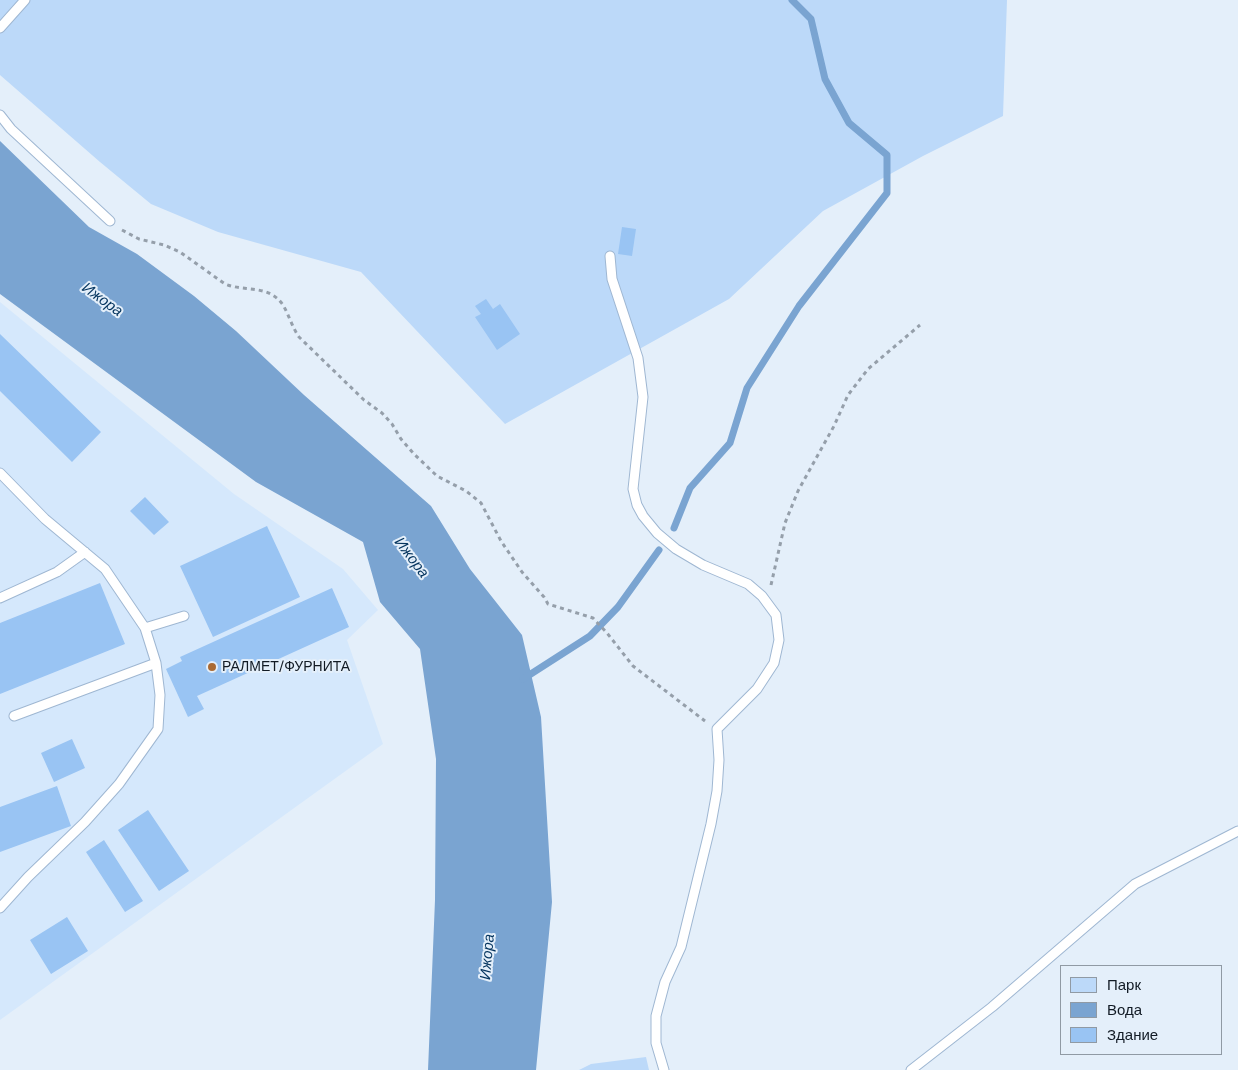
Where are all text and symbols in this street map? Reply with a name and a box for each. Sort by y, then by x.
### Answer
water label: Ижора [78,279,126,321]
water label: Ижора [390,534,432,582]
place label: РАЛМЕТ/ФУРНИТА [222,659,350,675]
marker: РАЛМЕТ/ФУРНИТА [206,661,218,673]
water label: Ижора [477,933,499,981]
legend [1060,965,1223,1055]
text: Парк [1107,975,1141,995]
text: Вода [1107,1000,1142,1020]
text: Здание [1107,1025,1158,1045]

